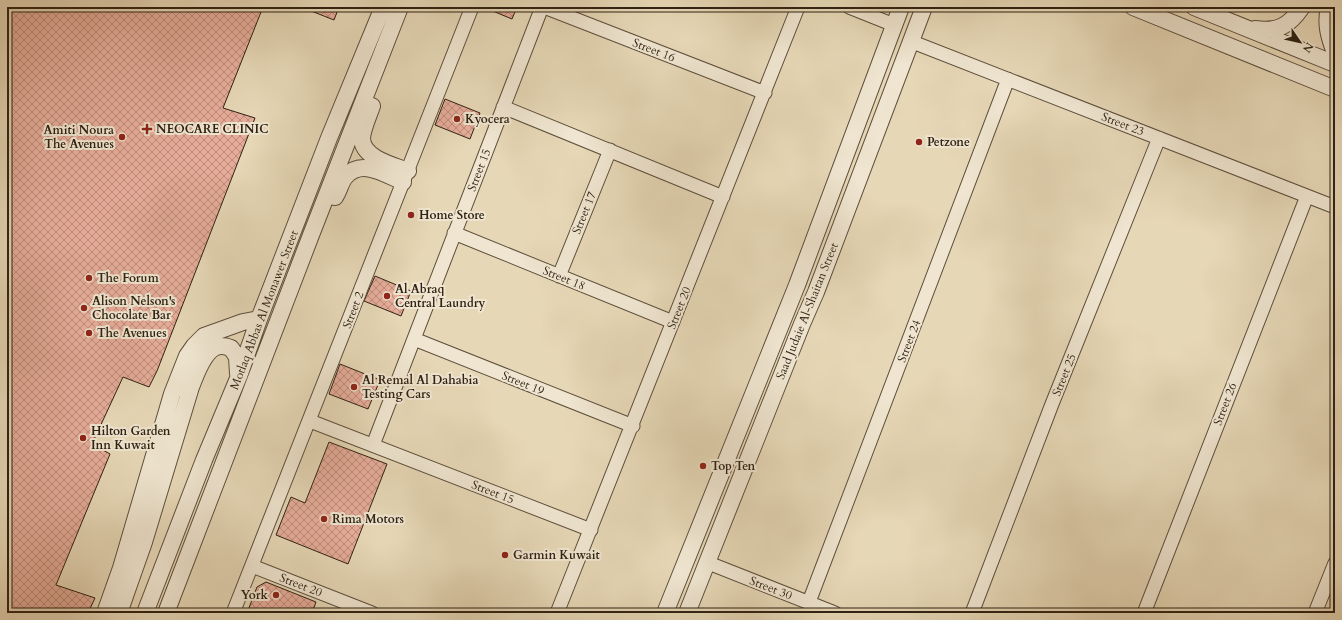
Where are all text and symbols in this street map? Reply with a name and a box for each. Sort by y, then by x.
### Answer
north arrow [1280,22,1320,62]
street label: Street 16 [630,35,678,65]
text: N [1299,39,1317,56]
street label: Street 23 [1099,109,1147,139]
place label: Kyocera [465,111,510,127]
marker: Kyocera [452,114,462,124]
place label: NEOCARE CLINIC [156,121,268,137]
place label: Amiti Noura The Avenues [44,122,114,152]
marker: NEOCARE CLINIC [141,123,153,135]
marker: Amiti Noura The Avenues [117,132,127,142]
place label: Petzone [927,134,970,150]
marker: Petzone [914,137,924,147]
street label: Street 15 [464,146,494,194]
street label: Street 17 [568,189,600,237]
place label: Home Store [419,207,485,223]
marker: Home Store [406,210,416,220]
street label: Motlaq Abbas Al Monawer Street [226,228,302,392]
street label: Saad Judaie Al-Shaitan Street [772,240,842,382]
street label: Street 18 [540,262,588,294]
place label: The Forum [97,270,160,286]
marker: The Forum [84,273,94,283]
place label: Al Abraq Central Laundry [395,281,486,311]
street label: Street 20 [663,284,695,332]
street label: Street 2 [339,289,367,331]
marker: Al Abraq Central Laundry [382,291,392,301]
place label: Alison Nelson's Chocolate Bar [92,293,175,323]
marker: Alison Nelson's Chocolate Bar [79,303,89,313]
street label: Street 24 [894,317,924,365]
place label: The Avenues [97,325,167,341]
marker: The Avenues [84,328,94,338]
street label: Street 25 [1048,351,1080,399]
street label: Street 19 [499,367,547,399]
place label: Al Remal Al Dahabia Testing Cars [362,372,478,402]
street label: Street 26 [1210,380,1240,428]
marker: Al Remal Al Dahabia Testing Cars [349,382,359,392]
place label: Hilton Garden Inn Kuwait [91,423,171,453]
marker: Hilton Garden Inn Kuwait [78,433,88,443]
place label: Top Ten [711,458,756,474]
marker: Top Ten [698,461,708,471]
street label: Street 15 [469,477,517,507]
place label: Rima Motors [332,511,404,527]
marker: Rima Motors [319,514,329,524]
place label: Garmin Kuwait [513,547,601,563]
marker: Garmin Kuwait [500,550,510,560]
street label: Street 20 [277,570,325,600]
street label: Street 30 [747,573,795,603]
place label: York [241,587,269,603]
marker: York [271,590,281,600]

